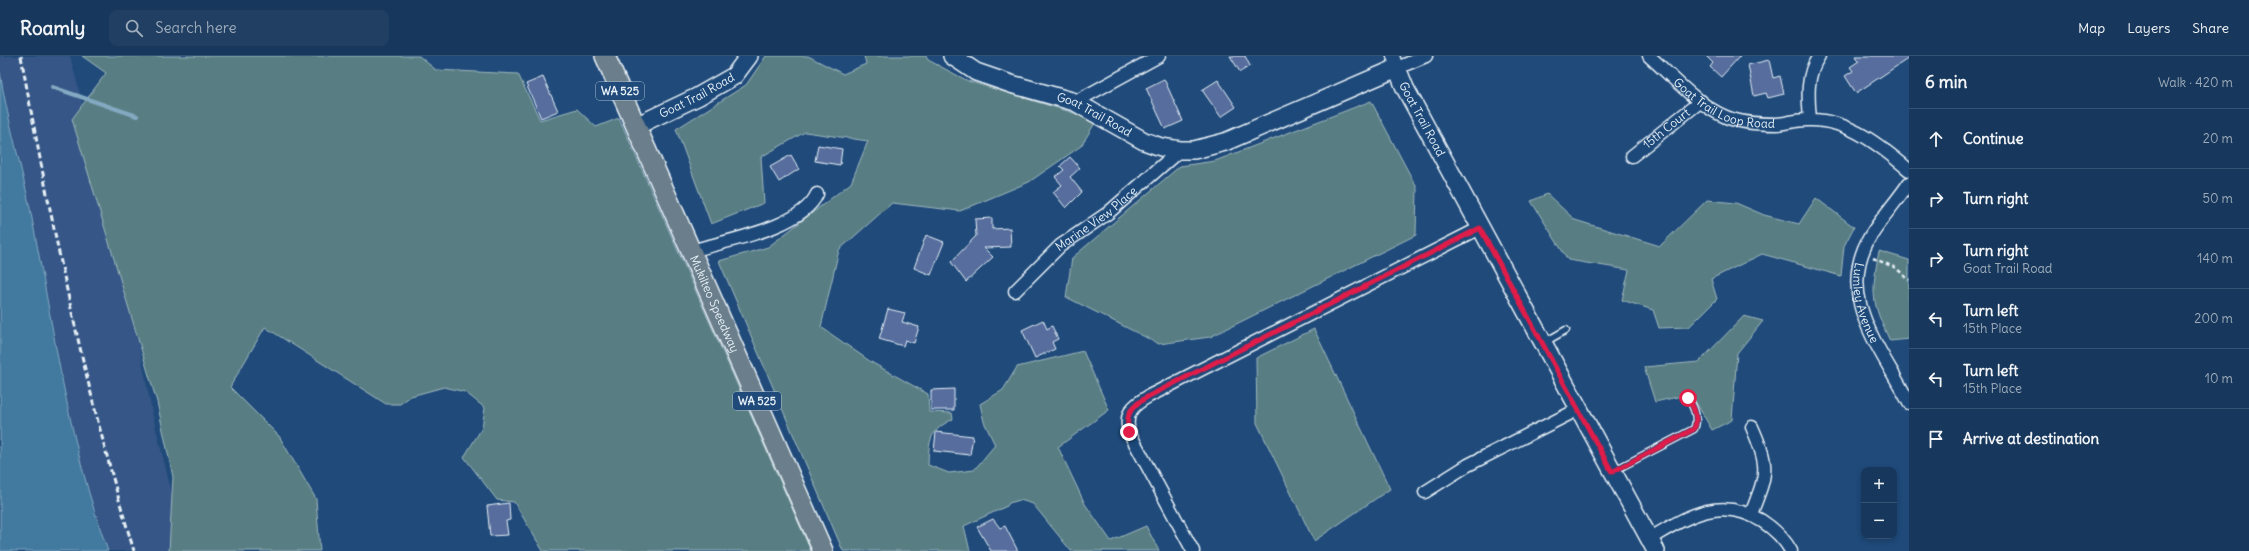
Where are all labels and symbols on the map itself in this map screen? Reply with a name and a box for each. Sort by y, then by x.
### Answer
street label: Goat Trail Road [657,69,737,121]
street label: Goat Trail Loop Road [1670,74,1775,131]
street label: Goat Trail Road [1396,79,1449,159]
road number: WA 525 [596,82,644,100]
street label: Goat Trail Road [1055,89,1135,140]
street label: 15th Court [1640,105,1693,152]
street label: Marine View Place [1052,183,1140,254]
street label: Mukilteo Speedway [687,253,743,355]
street label: Lumley Avenue [1850,261,1882,345]
route start [1679,389,1697,407]
road number: WA 525 [733,392,781,410]
route end [1120,423,1138,441]

